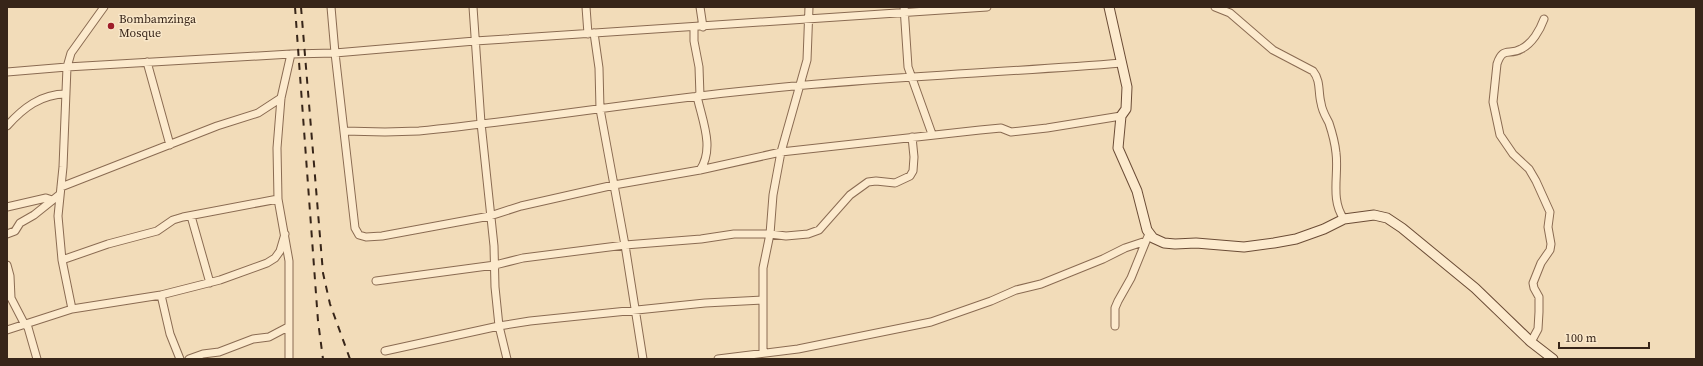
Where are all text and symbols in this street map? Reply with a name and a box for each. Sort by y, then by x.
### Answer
place label: Bombamzinga Mosque [119,11,197,41]
marker: Bombamzinga Mosque [106,21,116,31]
scale bar [1559,324,1649,350]
text: 100 m [1565,330,1597,346]

